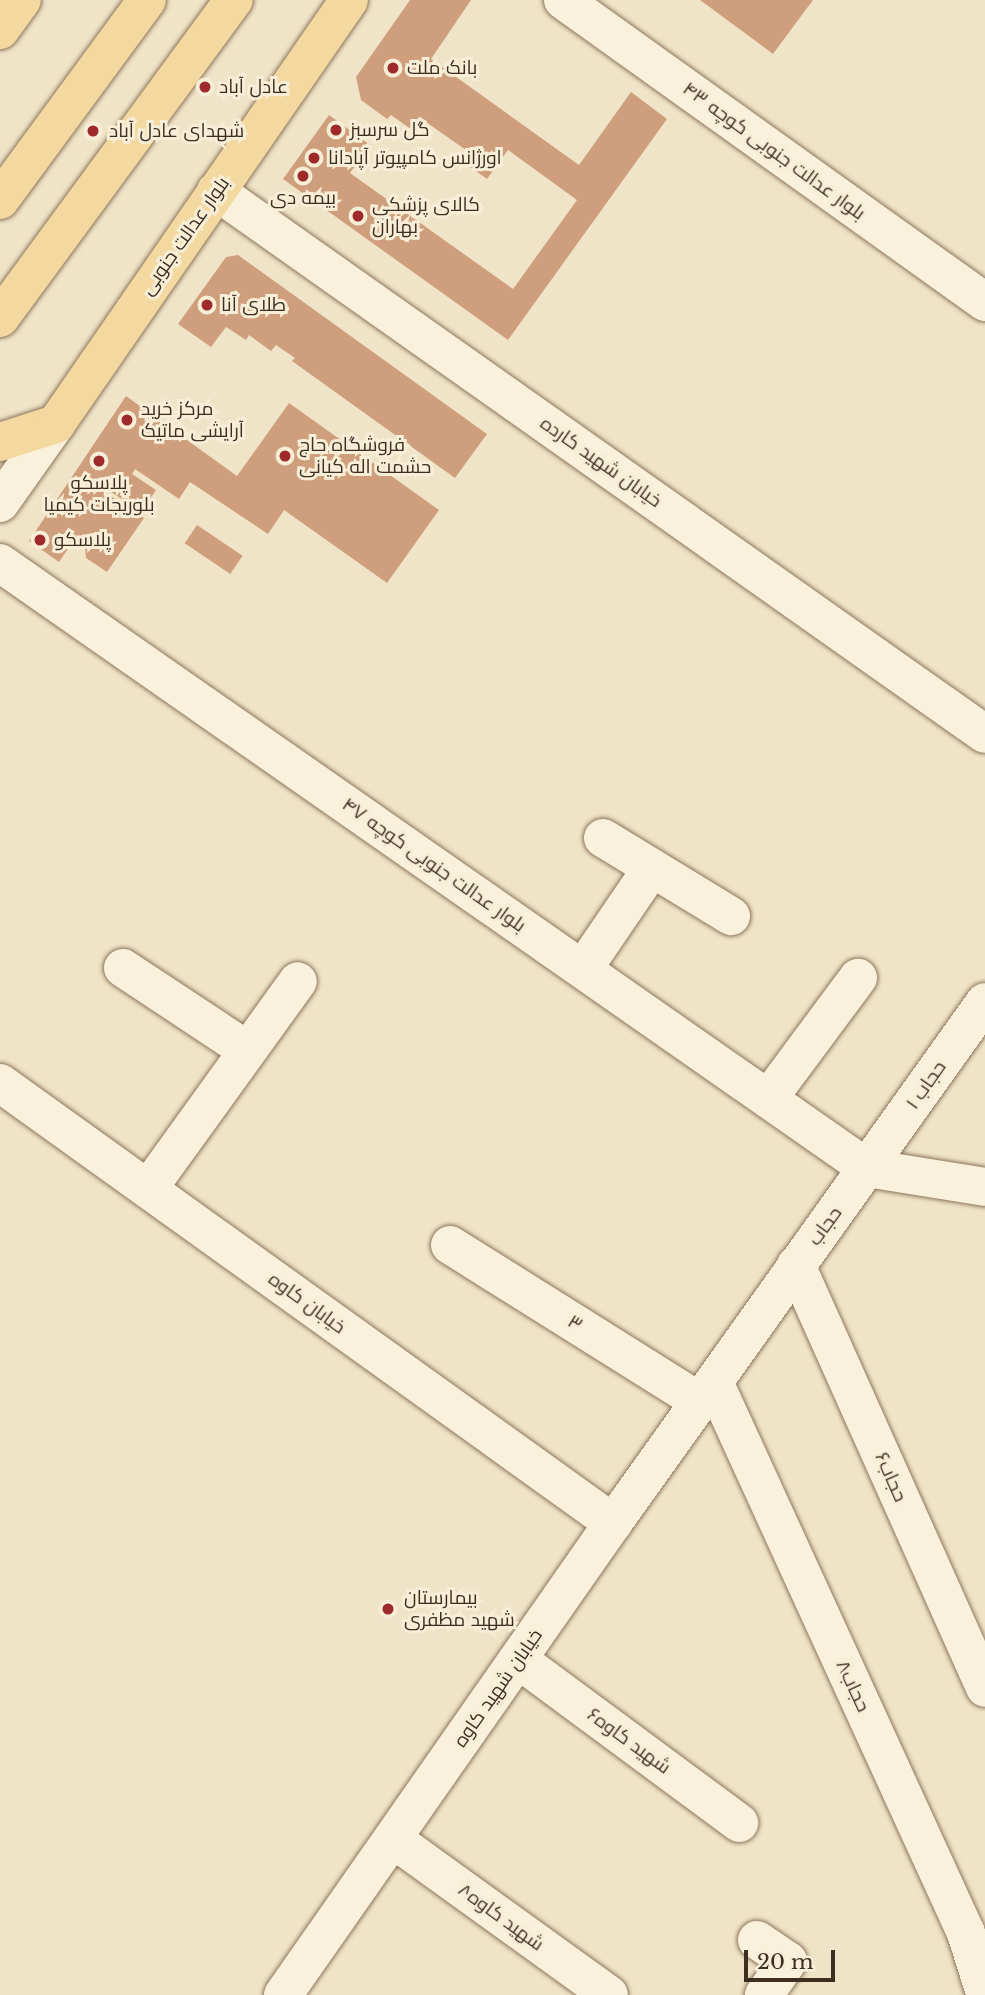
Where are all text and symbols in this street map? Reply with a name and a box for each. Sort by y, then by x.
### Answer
place label: بانک ملت [407,57,477,79]
marker: بانک ملت [385,60,401,76]
place label: عادل آباد [219,76,288,98]
street label: بلوار عدالت جنوبی کوچه ۴۳ [678,77,870,225]
marker: عادل آباد [197,79,213,95]
place label: گل سرسبز [350,119,430,141]
place label: شهدای عادل آباد [109,120,244,142]
marker: شهدای عادل آباد [83,121,103,141]
marker: گل سرسبز [328,122,344,138]
place label: اورژانس کامپیوتر آپادانا [328,147,502,169]
marker: اورژانس کامپیوتر آپادانا [306,150,322,166]
marker: بیمه دی [295,168,311,184]
street label: بلوار عدالت جنوبی [136,172,234,300]
place label: بیمه دی [270,187,336,209]
place label: کالای پزشکی بهاران [372,194,480,238]
marker: کالای پزشکی بهاران [350,208,366,224]
place label: طلای آنا [221,294,286,316]
marker: طلای آنا [199,297,215,313]
place label: مرکز خرید آرایشی ماتیک [141,398,244,442]
marker: مرکز خرید آرایشی ماتیک [119,412,135,428]
street label: خیابان شهید کارده [536,412,666,512]
place label: فروشگاه حاج حشمت اله کیانی [299,434,431,478]
marker: فروشگاه حاج حشمت اله کیانی [277,448,293,464]
marker: پلاسکو بلوریجات کیمیا [91,453,107,469]
place label: پلاسکو بلوریجات کیمیا [44,472,154,516]
place label: پلاسکو [54,529,111,551]
marker: پلاسکو [32,532,48,548]
street label: بلوار عدالت جنوبی کوچه ۴۷ [338,793,530,937]
street label: حجاب ۱ [901,1056,951,1114]
street label: حجاب [803,1202,847,1250]
street label: خیابان کاوه [264,1267,350,1339]
street label: ۳ [564,1310,586,1336]
street label: حجاب۶ [870,1449,912,1505]
place label: بیمارستان شهید مظفری [404,1587,515,1631]
marker: بیمارستان شهید مظفری [378,1599,398,1619]
street label: خیابان شهید کاوه [449,1625,547,1751]
street label: حجاب۸ [831,1656,875,1716]
street label: شهید کاوه۶ [583,1703,675,1779]
street label: شهید کاوه۸ [454,1878,548,1956]
scale bar [747,1936,838,1980]
text: 20 m [757,1949,814,1975]

